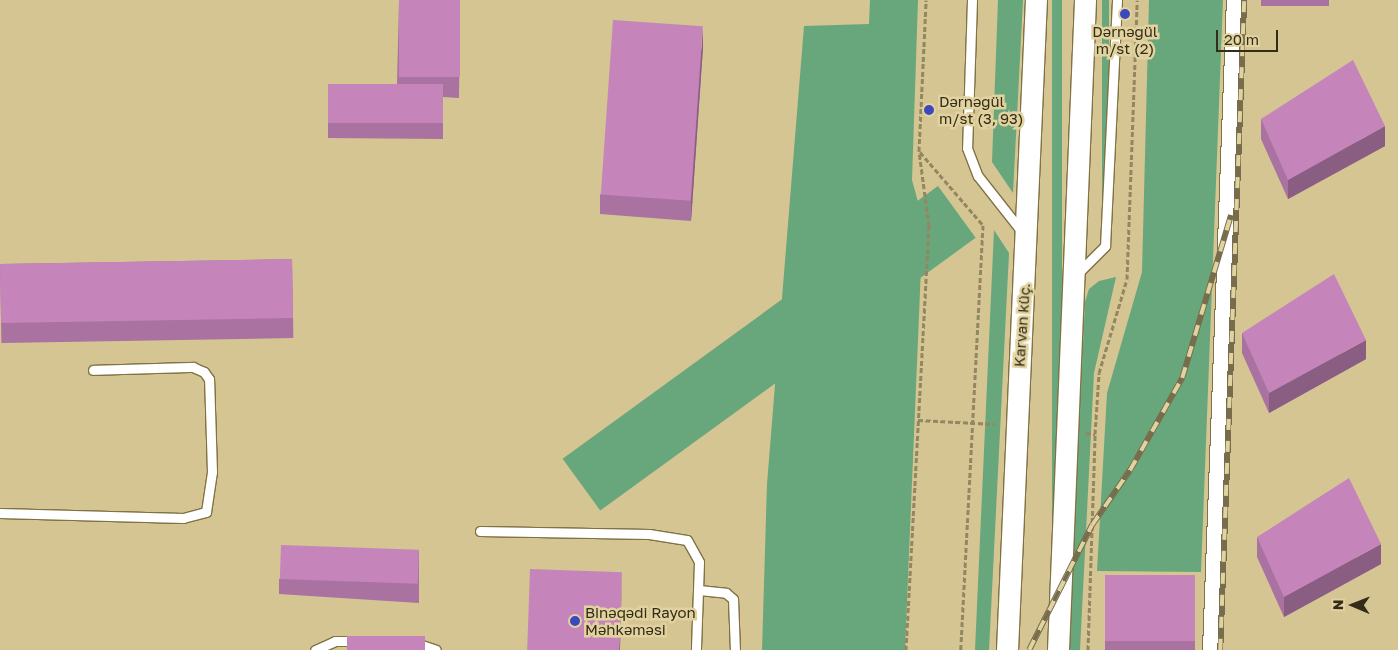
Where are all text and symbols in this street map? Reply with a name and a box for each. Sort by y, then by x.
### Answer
marker: Dərnəgül m/st (2) [1119,8,1131,20]
scale bar [1218,20,1280,52]
place label: Dərnəgül m/st (2) [1092,22,1158,57]
text: 20 m [1224,30,1259,48]
place label: Dərnəgül m/st (3, 93) [939,92,1023,127]
marker: Dərnəgül m/st (3, 93) [923,104,935,116]
street label: Karvan küç. [1010,282,1034,368]
north arrow [1328,580,1378,630]
text: N [1329,599,1346,610]
place label: Binəqədi Rayon Məhkəməsi [585,603,696,638]
marker: Binəqədi Rayon Məhkəməsi [569,615,581,627]

